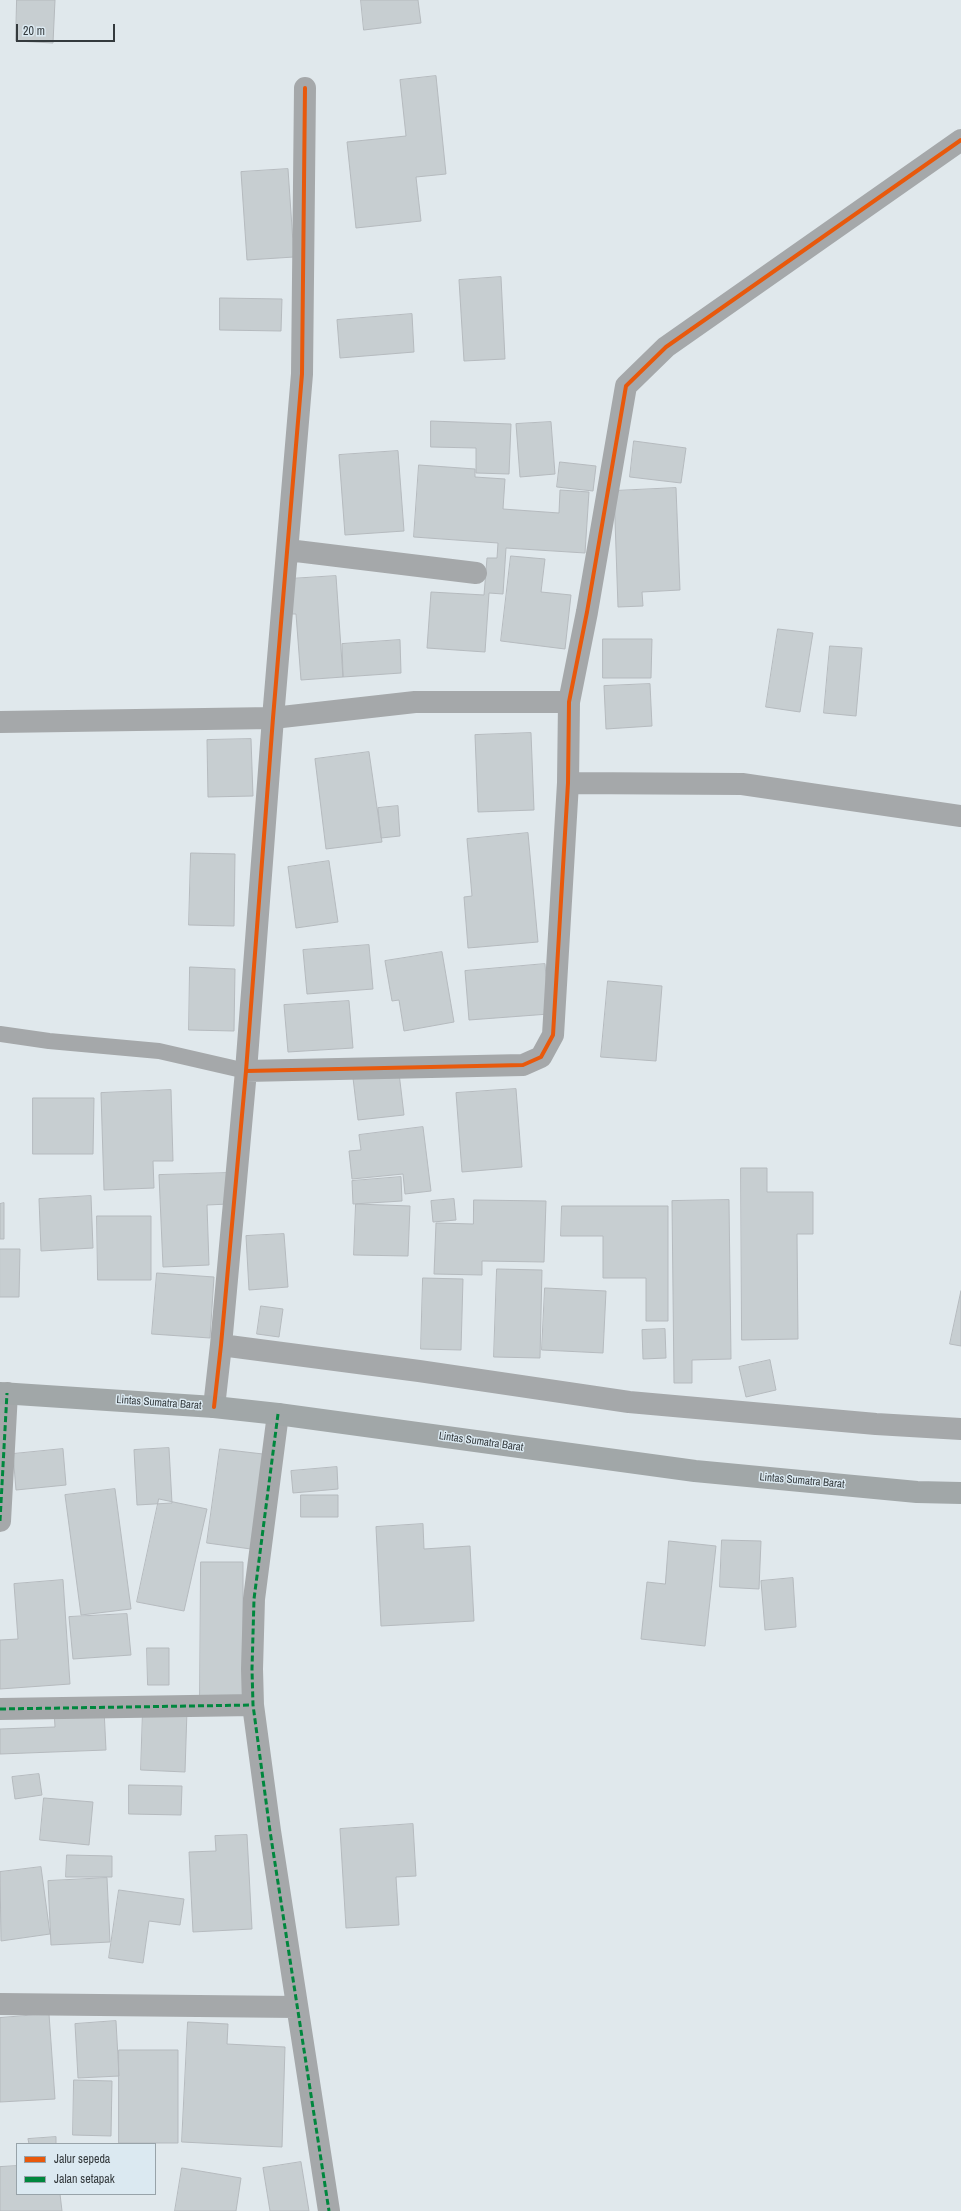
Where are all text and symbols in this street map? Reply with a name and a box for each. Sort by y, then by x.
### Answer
scale bar [18,16,117,42]
text: 20 m [23,23,45,39]
street label: Lintas Sumatra Barat [116,1393,202,1413]
street label: Lintas Sumatra Barat [438,1430,524,1454]
street label: Lintas Sumatra Barat [759,1471,845,1491]
legend [16,2143,156,2195]
text: Jalur sepeda [54,2151,110,2167]
text: Jalan setapak [54,2171,115,2187]

